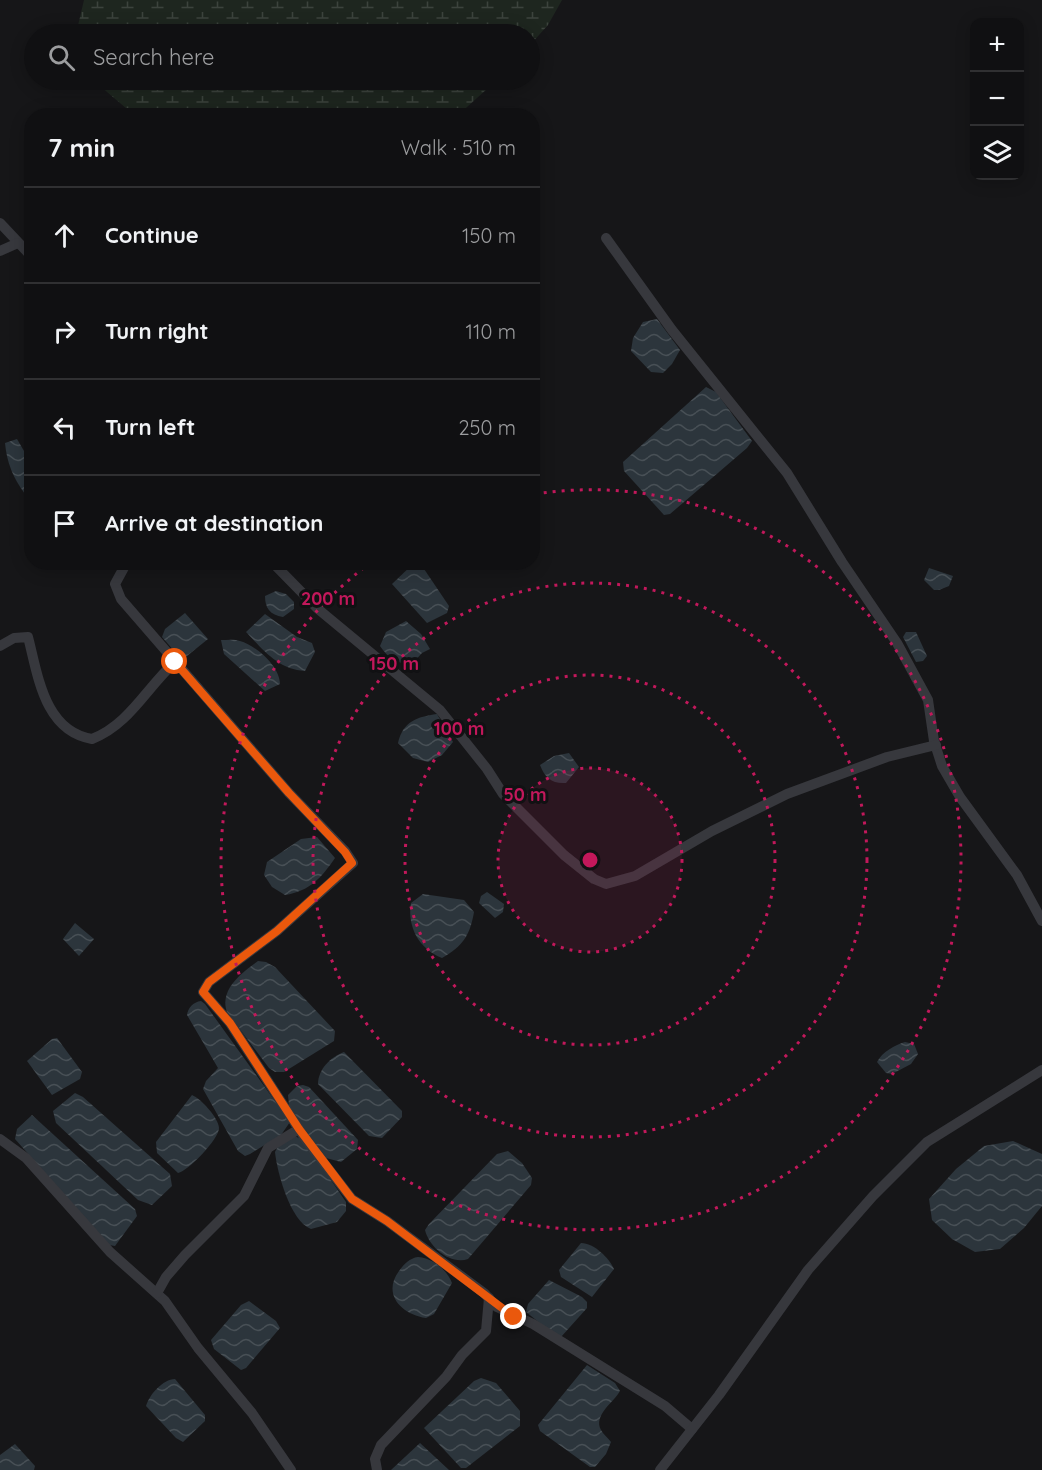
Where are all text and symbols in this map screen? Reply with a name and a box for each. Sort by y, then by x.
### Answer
map controls [970,18,1024,180]
button: + [970,18,1024,72]
search box [24,24,540,90]
icon: search [45,41,78,74]
text: Search here [93,43,214,71]
button: − [970,72,1024,126]
button: layers [970,126,1024,180]
text: 7 min [48,131,115,164]
text: Walk · 510 m [401,135,516,160]
icon: ahead [48,219,81,252]
text: Continue [105,221,199,249]
text: 150 m [462,223,516,248]
icon: right [48,315,81,348]
text: Turn right [105,317,209,345]
text: 110 m [466,319,516,344]
icon: left [48,411,81,444]
text: Turn left [105,413,195,441]
text: 250 m [458,415,516,440]
icon: arrive [48,507,81,540]
text: Arrive at destination [105,509,323,537]
text: 200 m [301,587,355,610]
route start [161,648,187,674]
text: 150 m [369,652,419,675]
text: 100 m [434,717,484,740]
text: 50 m [503,783,547,806]
centre of rings [580,850,600,870]
route end [500,1303,526,1329]

